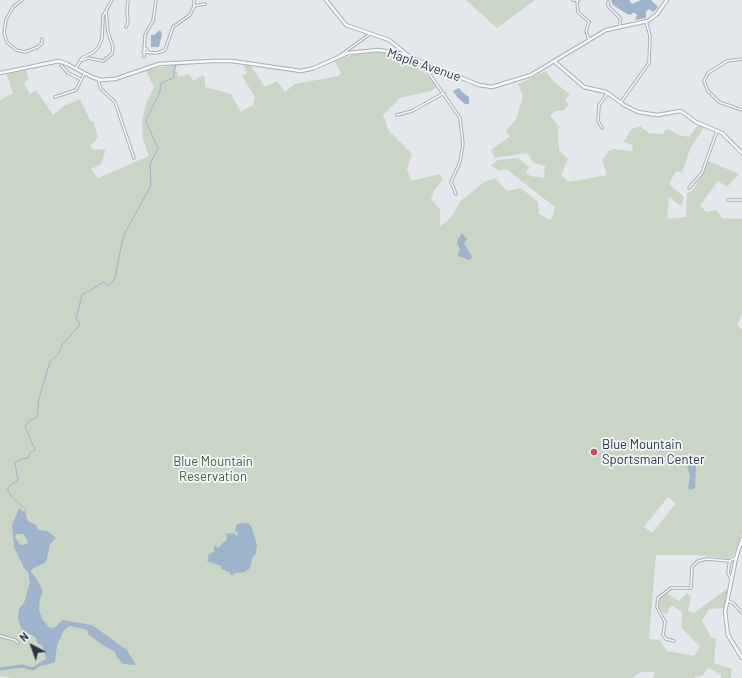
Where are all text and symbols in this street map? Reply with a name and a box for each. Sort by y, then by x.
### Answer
street label: Maple Avenue [385,45,463,85]
place label: Blue Mountain Sportsman Center [602,437,705,468]
marker: Blue Mountain Sportsman Center [589,447,599,457]
park label: Blue Mountain Reservation [173,454,253,485]
north arrow [12,626,52,666]
text: N [17,629,31,644]

